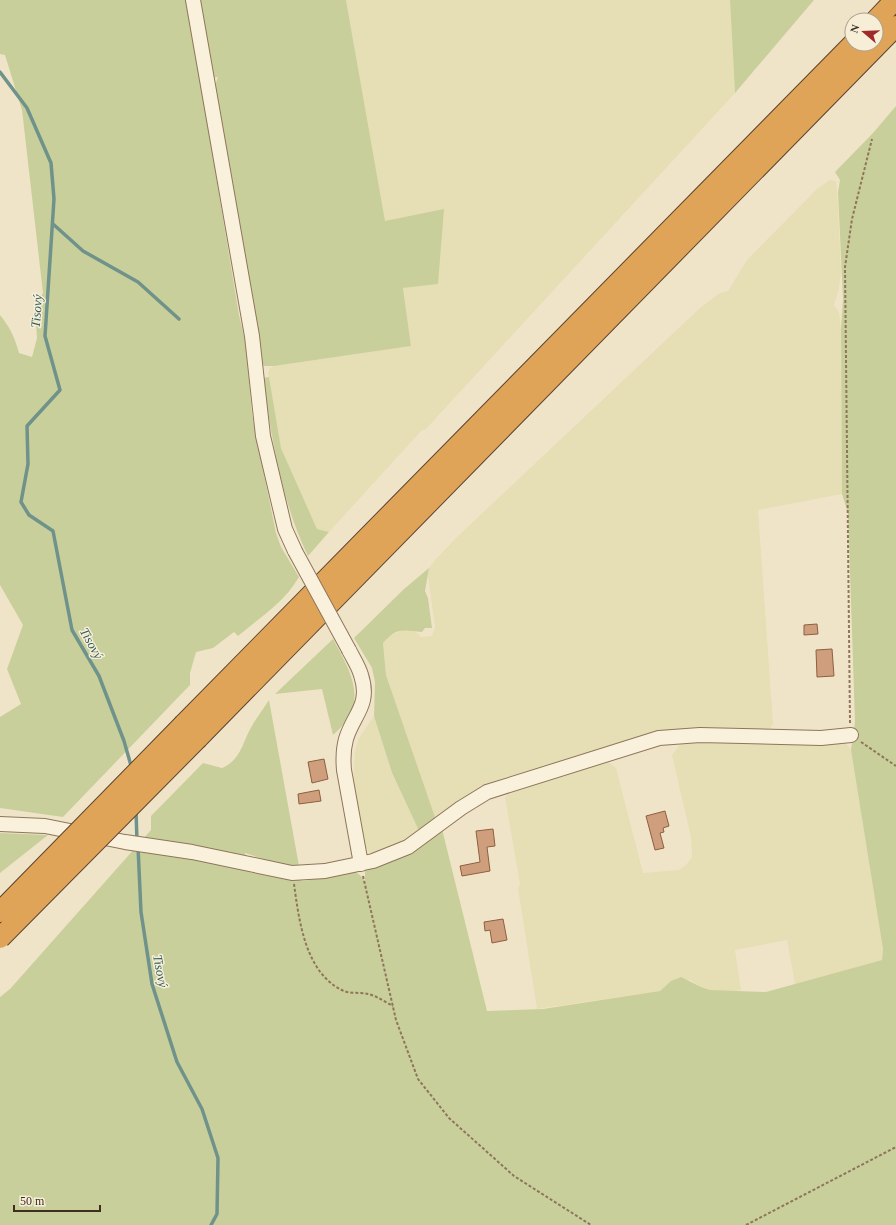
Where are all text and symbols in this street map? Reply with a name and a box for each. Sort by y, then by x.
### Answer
north arrow [844,12,884,52]
text: N [848,23,862,34]
water label: Tisový [28,294,45,328]
water label: Tisový [77,625,106,662]
water label: Tisový [150,953,171,989]
scale bar [14,1187,100,1213]
text: 50 m [20,1194,45,1208]

